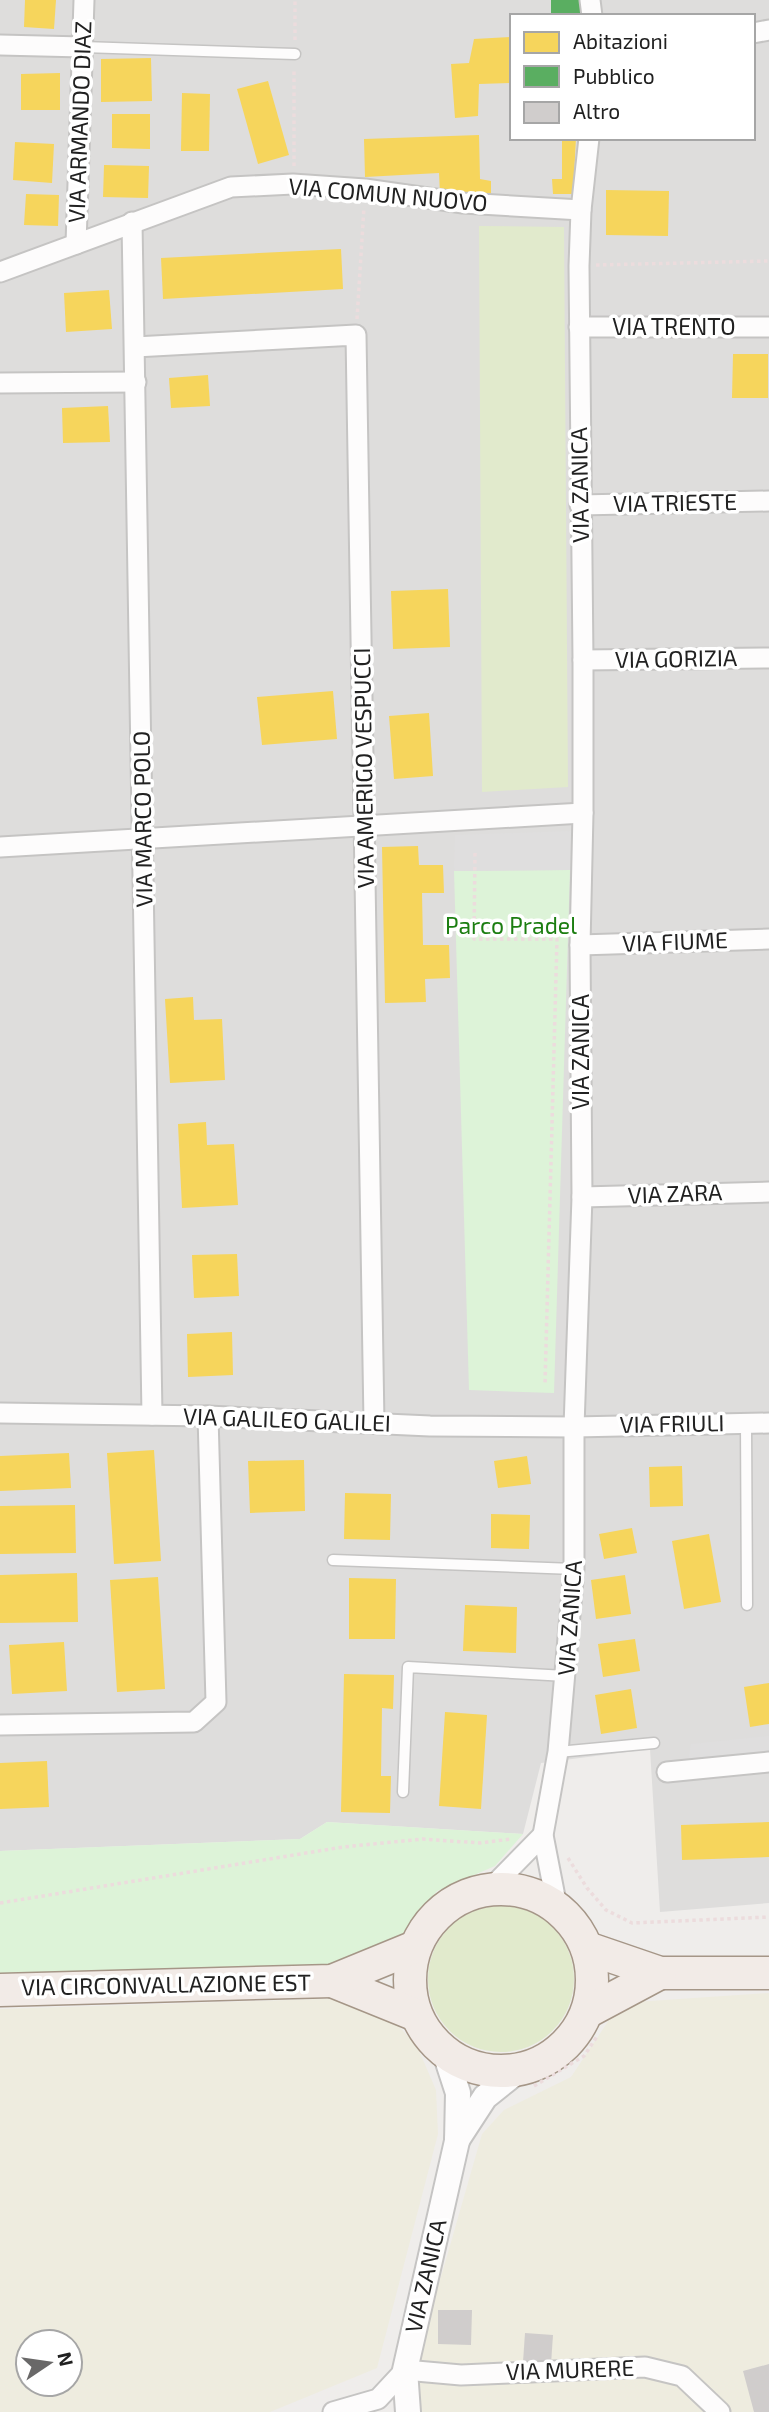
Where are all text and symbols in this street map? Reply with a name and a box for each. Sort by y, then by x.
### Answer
legend [510,14,755,140]
street label: VIA ARMANDO DIAZ [61,21,97,223]
text: Abitazioni [573,28,668,53]
text: Pubblico [573,63,655,88]
text: Altro [573,98,620,123]
street label: VIA COMUN NUOVO [287,171,489,217]
street label: VIA TRENTO [612,312,736,340]
street label: VIA ZANICA [564,426,594,543]
street label: VIA TRIESTE [613,487,737,517]
street label: VIA GORIZIA [615,643,738,673]
street label: VIA AMERIGO VESPUCCI [347,647,379,889]
street label: VIA MARCO POLO [126,730,158,908]
park label: Parco Pradel [445,911,577,939]
street label: VIA FIUME [622,925,728,957]
street label: VIA ZANICA [566,993,594,1110]
street label: VIA ZARA [627,1177,723,1209]
street label: VIA GALILEO GALILEI [183,1401,391,1437]
street label: VIA FRIULI [619,1408,725,1438]
street label: VIA ZANICA [551,1558,587,1677]
street label: VIA CIRCONVALLAZIONE EST [21,1967,311,2001]
street label: VIA ZANICA [398,2215,452,2335]
north arrow [14,2328,84,2398]
text: N [53,2350,79,2368]
street label: VIA MURERE [505,2353,635,2385]

